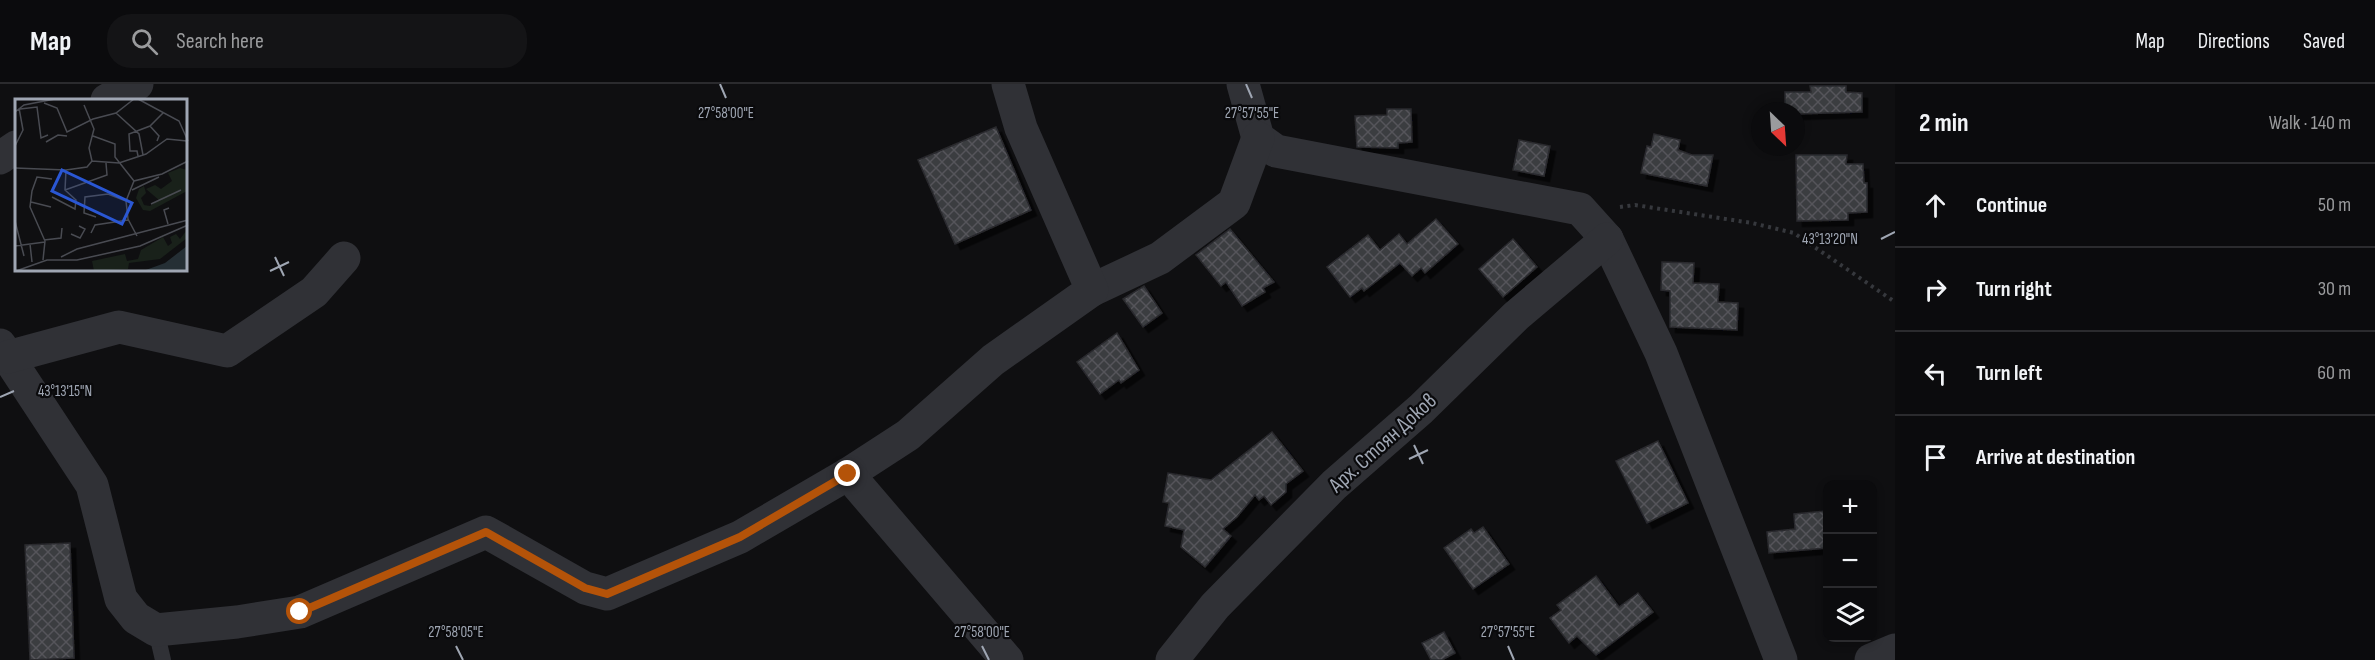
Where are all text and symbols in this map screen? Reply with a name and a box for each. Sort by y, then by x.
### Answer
search box [107,14,527,68]
text: Map [30,25,71,58]
icon: search [128,25,161,58]
text: Search here [176,28,264,55]
text: Map [2135,29,2165,54]
text: Directions [2198,29,2270,54]
text: Saved [2303,29,2345,54]
inset map [15,99,188,272]
north arrow [1751,102,1805,156]
text: 27°58'00"E [698,104,754,123]
text: 27°57'55"E [1225,104,1279,123]
text: 2 min [1919,108,1969,139]
text: Walk · 140 m [2269,111,2351,135]
icon: ahead [1919,189,1952,222]
text: Continue [1976,192,2047,219]
text: 50 m [2318,193,2351,217]
text: 43°13'20"N [1802,230,1858,249]
icon: right [1919,273,1952,306]
text: Turn right [1976,276,2052,303]
text: 30 m [2318,277,2351,301]
icon: left [1919,357,1952,390]
text: Turn left [1976,360,2042,387]
text: 60 m [2317,361,2351,385]
text: 43°13'15"N [38,382,92,401]
street label: Арх. Стоян Доков [1323,388,1443,499]
icon: arrive [1919,441,1952,474]
text: Arrive at destination [1976,444,2135,471]
route end [834,460,860,486]
map controls [1823,480,1877,642]
button: + [1823,480,1877,534]
button: − [1823,534,1877,588]
button: layers [1823,588,1877,642]
route start [286,598,312,624]
text: 27°58'05"E [428,623,484,642]
text: 27°58'00"E [954,623,1010,642]
text: 27°57'55"E [1481,623,1535,642]

